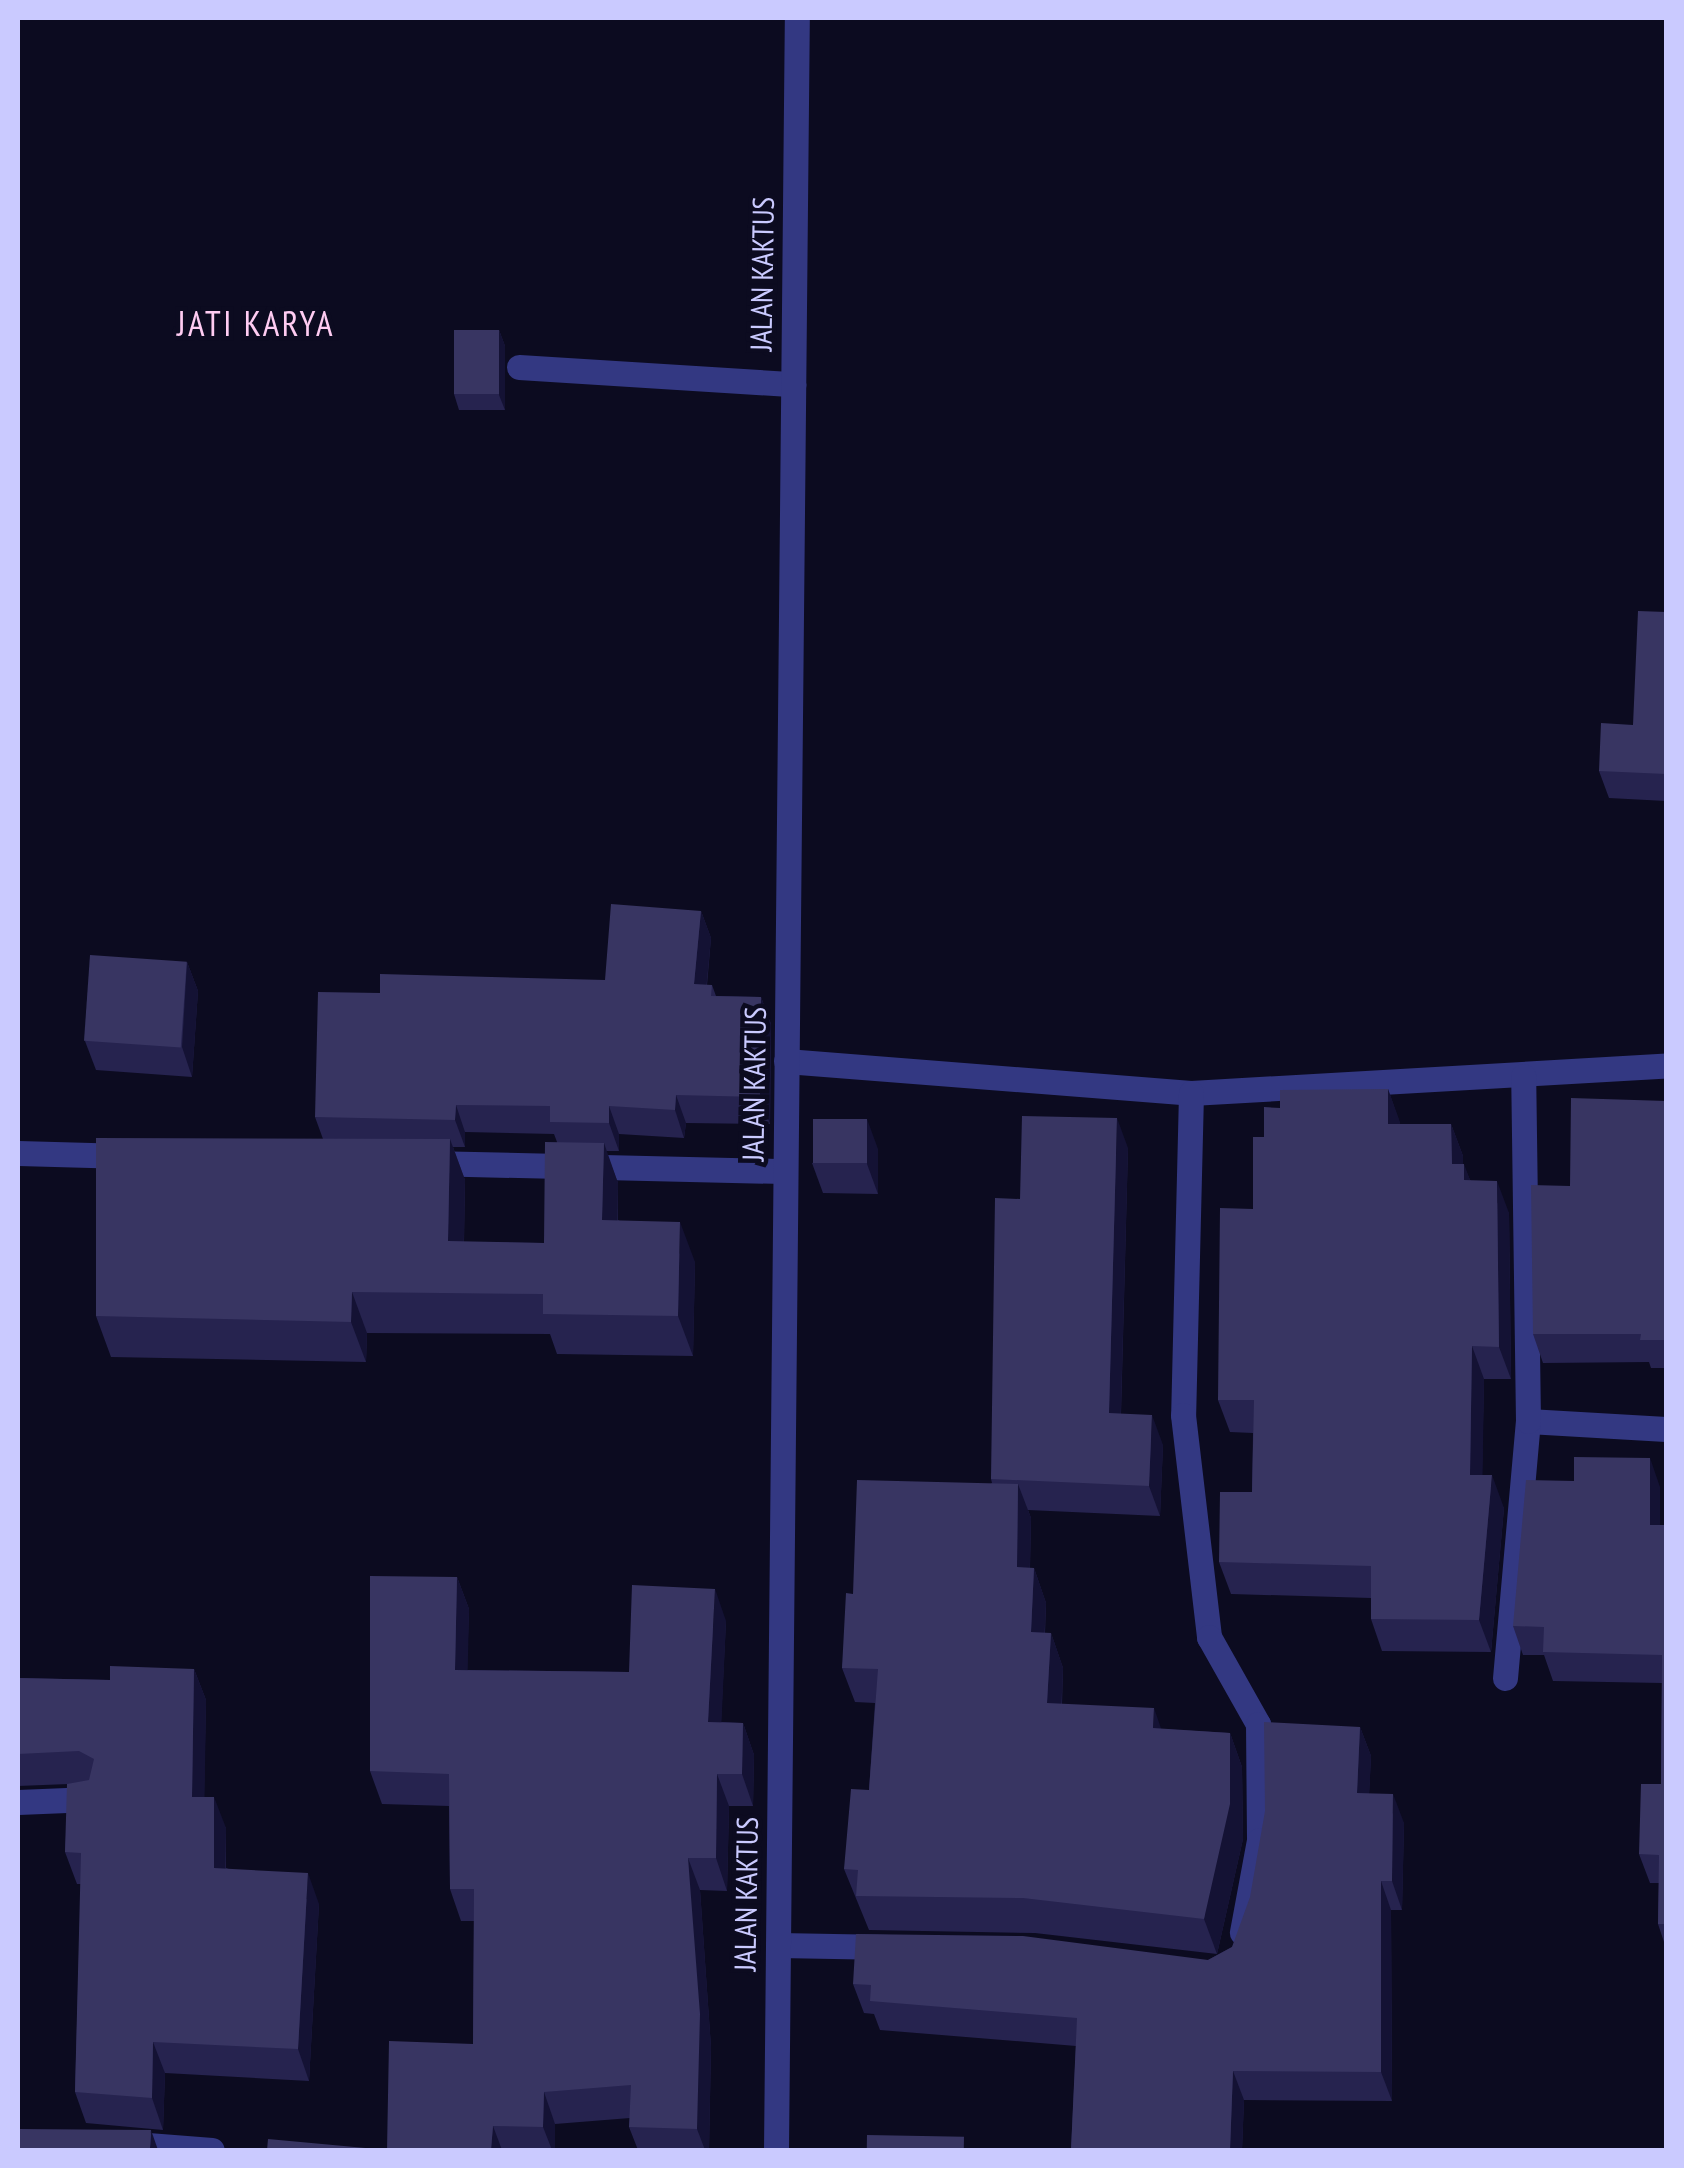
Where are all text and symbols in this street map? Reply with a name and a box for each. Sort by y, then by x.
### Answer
street label: JALAN KAKTUS [743,196,781,352]
district label: JATI KARYA [177,302,335,344]
street label: JALAN KAKTUS [735,1006,773,1162]
street label: JALAN KAKTUS [727,1816,765,1972]

